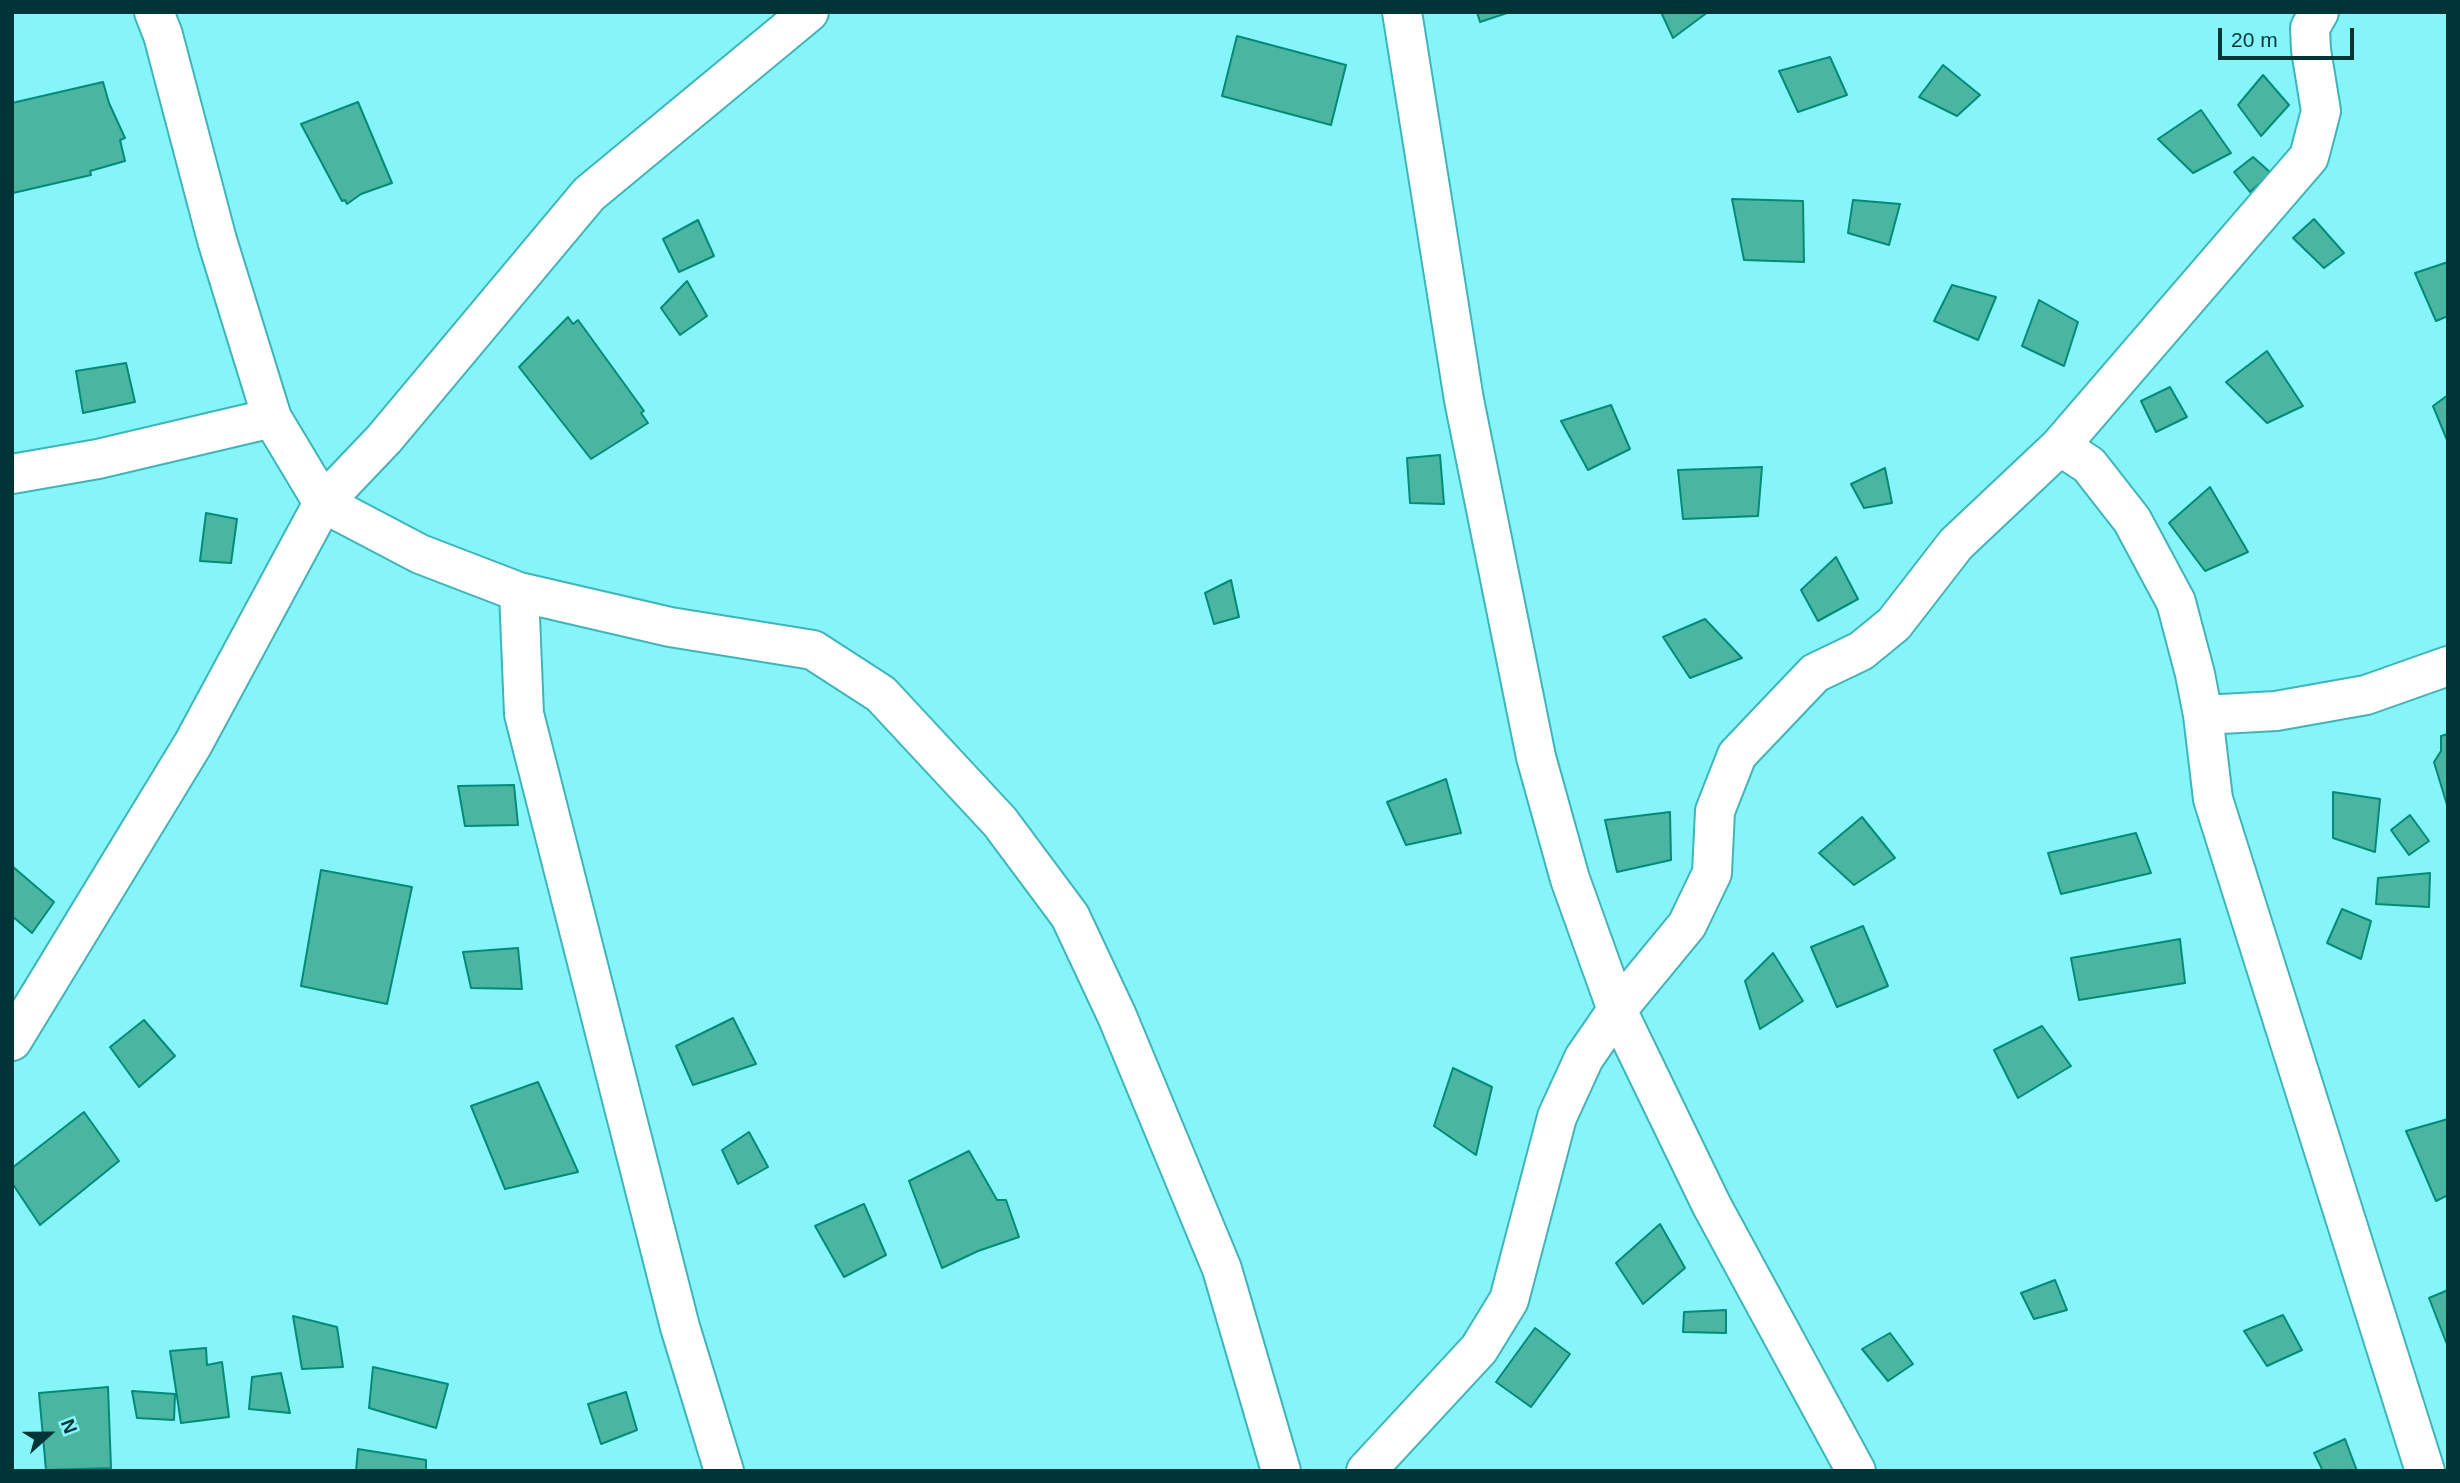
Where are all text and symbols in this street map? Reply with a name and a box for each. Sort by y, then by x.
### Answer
scale bar [2222,14,2358,58]
text: 20 m [2231,28,2278,51]
north arrow [14,1399,84,1469]
text: N [57,1416,81,1436]

